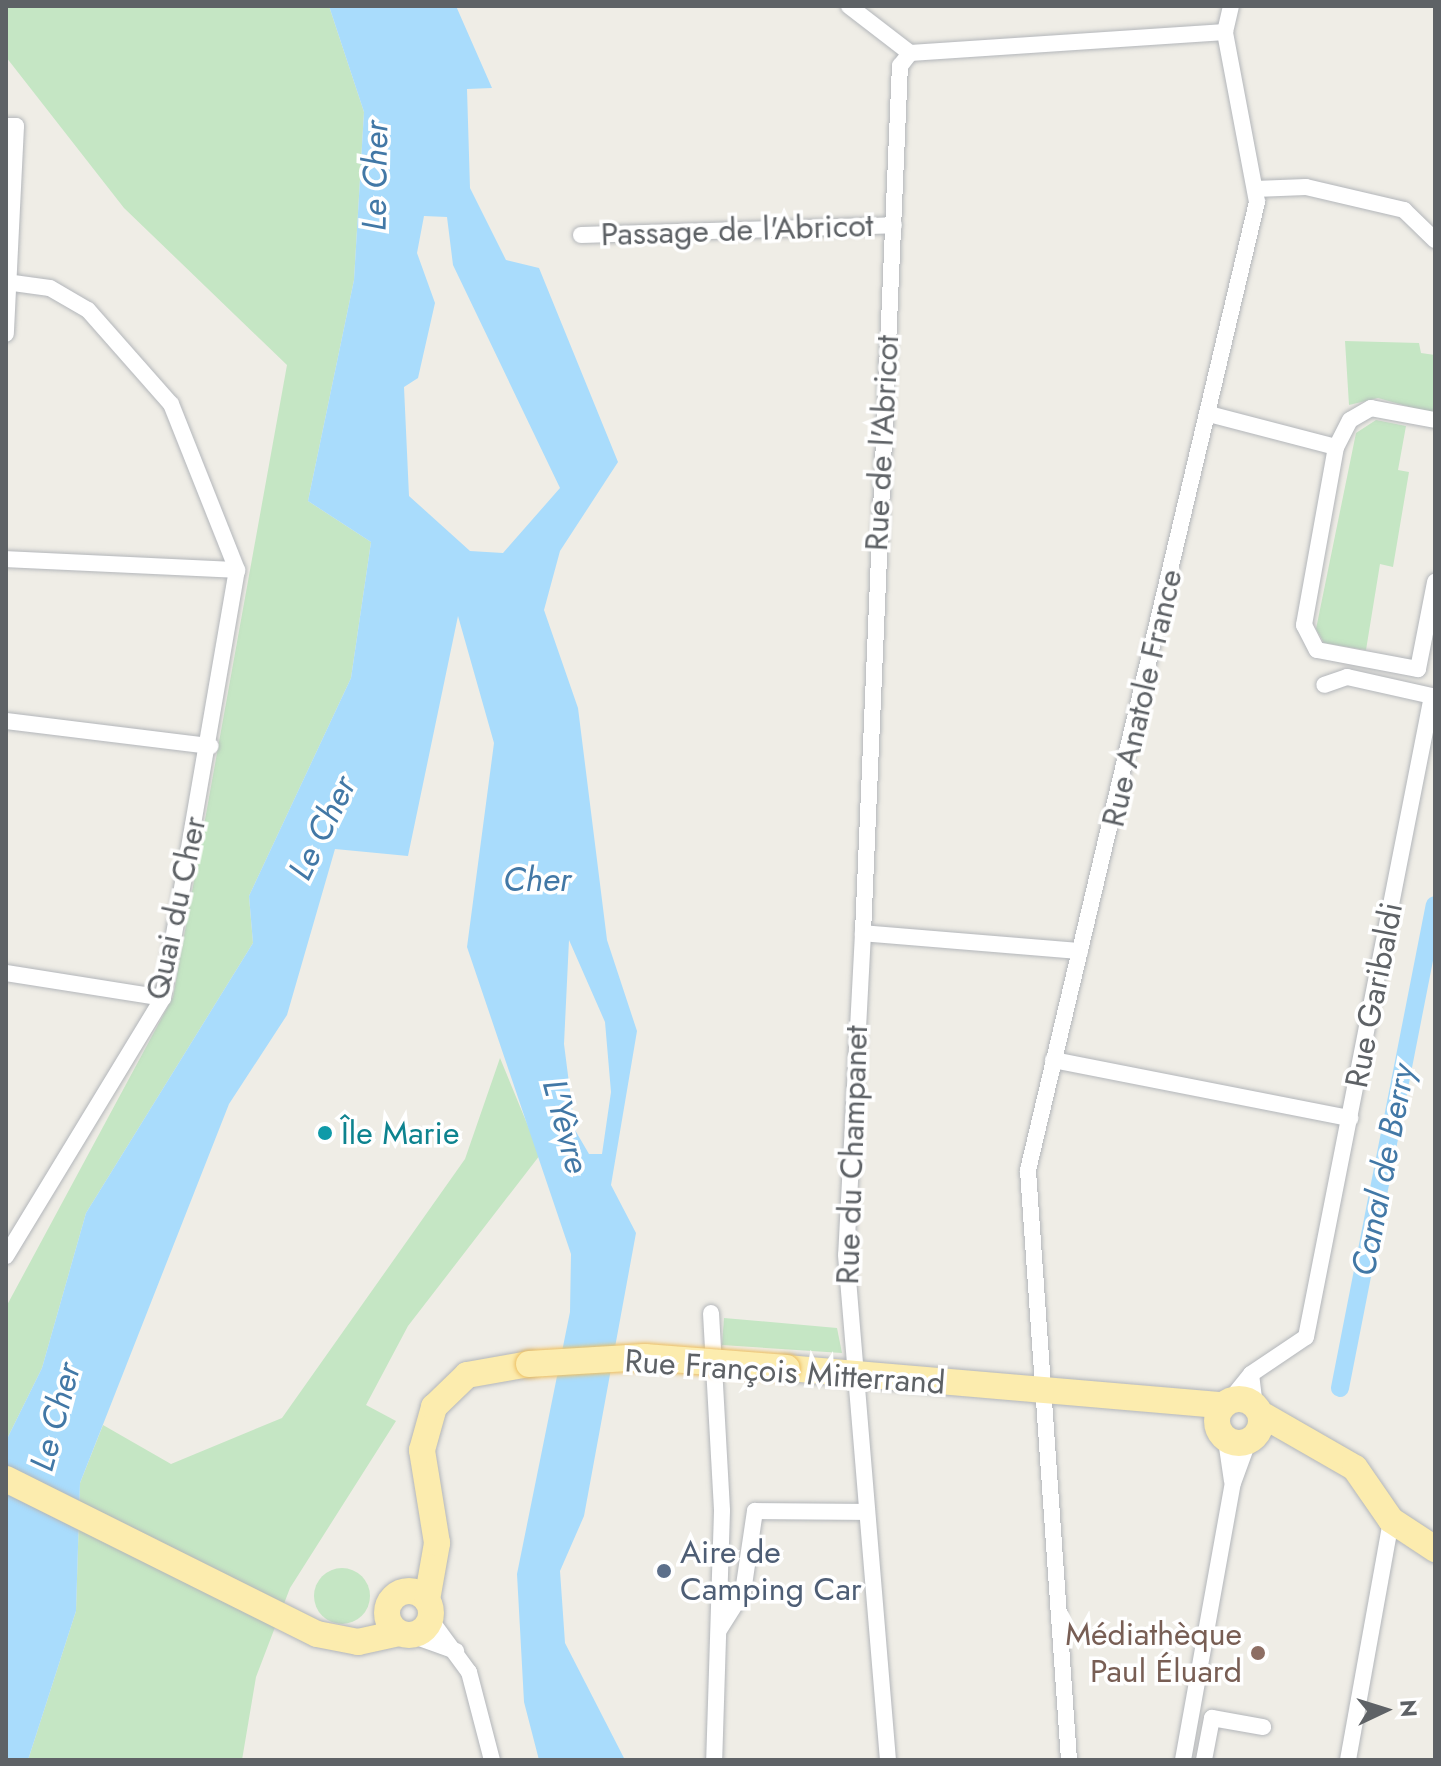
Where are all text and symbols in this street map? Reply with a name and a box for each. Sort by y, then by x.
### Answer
water label: Le Cher [354,120,396,232]
street label: Passage de l'Abricot [600,206,874,254]
street label: Rue de l'Abricot [857,334,907,552]
street label: Rue Anatole France [1094,566,1190,830]
water label: Le Cher [279,769,365,887]
street label: Quai du Cher [138,813,214,1003]
water label: Cher [503,860,571,900]
street label: Rue Garibaldi [1337,899,1411,1091]
street label: Rue du Champanet [828,1025,876,1285]
water label: Canal de Berry [1342,1061,1424,1279]
water label: L'Yèvre [534,1075,598,1177]
place label: Île Marie [341,1114,459,1152]
marker: Île Marie [316,1124,334,1142]
street label: Rue François Mitterrand [623,1342,947,1402]
water label: Le Cher [21,1358,89,1476]
place label: Aire de Camping Car [680,1534,862,1609]
marker: Aire de Camping Car [655,1562,673,1580]
place label: Médiathèque Paul Éluard [1065,1616,1242,1691]
marker: Médiathèque Paul Éluard [1249,1644,1267,1662]
north arrow [1345,1670,1425,1750]
text: N [1392,1698,1426,1718]

